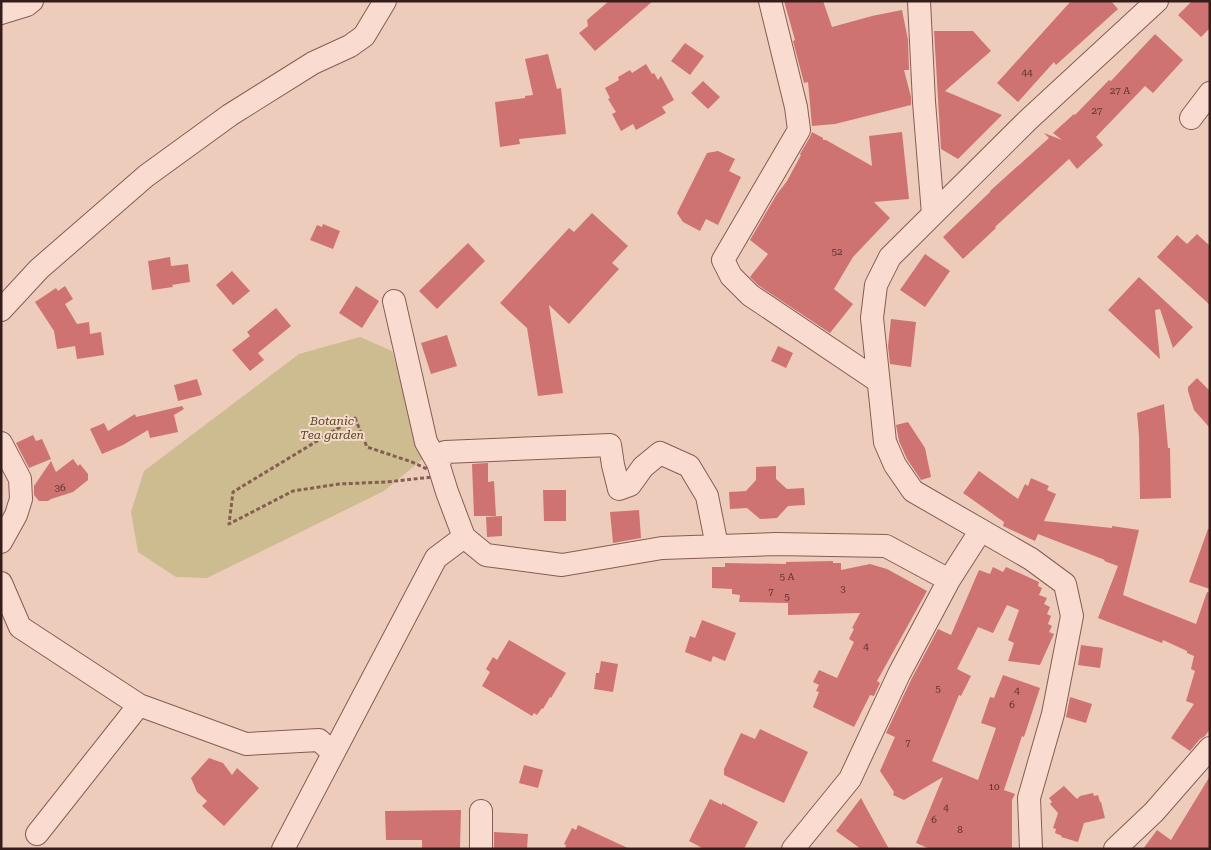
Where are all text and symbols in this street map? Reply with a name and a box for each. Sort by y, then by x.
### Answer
house number: 44 [1021,67,1033,78]
house number: 27 A [1110,85,1130,96]
house number: 27 [1091,105,1103,116]
house number: 52 [831,246,843,257]
park label: Botanic Tea garden [300,414,364,442]
house number: 36 [54,482,66,493]
house number: 5 A [779,571,795,582]
house number: 3 [840,583,846,594]
house number: 7 [768,586,774,597]
house number: 5 [784,591,790,602]
house number: 4 [863,641,869,652]
house number: 5 [935,683,941,694]
house number: 4 [1014,685,1020,696]
house number: 6 [1009,699,1015,710]
house number: 7 [905,737,911,748]
house number: 10 [988,781,1000,792]
house number: 4 [943,802,949,813]
house number: 6 [931,814,937,825]
house number: 8 [957,824,963,835]

